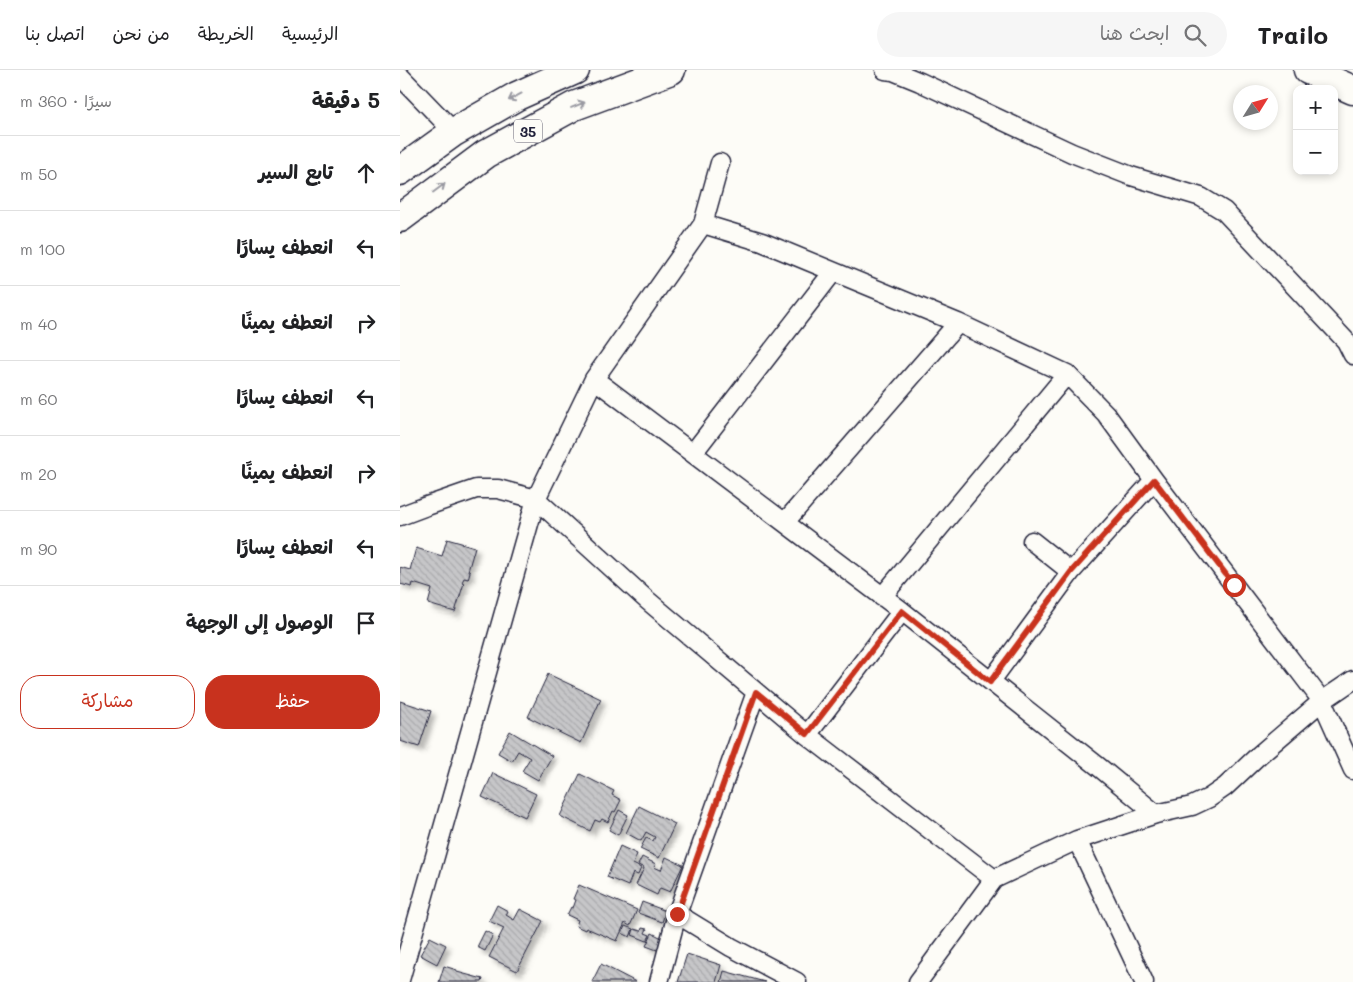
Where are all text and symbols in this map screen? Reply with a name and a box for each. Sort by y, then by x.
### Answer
search box [877,12,1227,57]
text: Trailo [1257,19,1328,50]
text: ابحث هنا [1100,20,1169,45]
text: اتصل بنا [25,21,85,45]
text: من نحن [113,21,170,45]
text: الخريطة [198,21,254,45]
text: الرئيسية [282,21,338,45]
icon: search [1181,21,1209,49]
north arrow [1233,85,1278,130]
map controls [1293,85,1338,175]
button: + [1293,85,1338,130]
text: 5 دقيقة [312,86,380,113]
text: سيرًا · 360 m [20,90,112,111]
one-way arrow [508,93,523,103]
one-way arrow [570,100,585,109]
road number: 35 [514,119,542,142]
button: − [1293,130,1338,175]
text: تابع السير [258,159,333,184]
icon: ahead [352,159,380,187]
text: 50 m [20,163,57,184]
one-way arrow [432,183,445,194]
text: انعطف يسارًا [236,234,333,259]
icon: left [352,234,380,262]
text: 100 m [20,238,65,259]
text: انعطف يمينًا [241,309,333,334]
icon: right [352,309,380,337]
text: 40 m [20,313,57,334]
text: انعطف يسارًا [236,384,333,409]
icon: left [352,384,380,412]
text: 60 m [20,388,57,409]
text: انعطف يمينًا [241,459,333,484]
icon: right [352,459,380,487]
text: 20 m [20,463,57,484]
text: انعطف يسارًا [236,534,333,559]
icon: left [352,534,380,562]
text: 90 m [20,538,57,559]
route start [1223,574,1246,597]
text: الوصول إلى الوجهة [186,609,333,634]
icon: arrive [352,609,380,637]
button: مشاركة [20,675,195,729]
button: حفظ [205,675,380,729]
route end [666,903,689,926]

